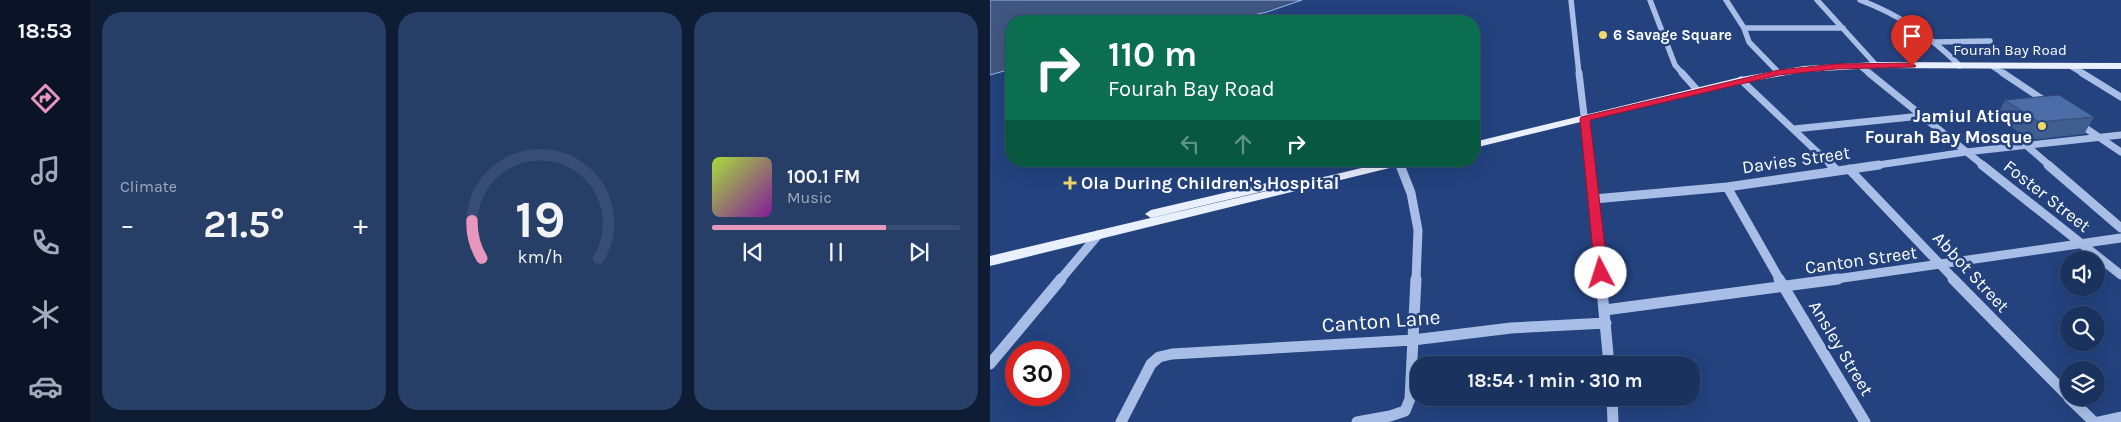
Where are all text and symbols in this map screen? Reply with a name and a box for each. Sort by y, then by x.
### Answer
pin [1891,15,1933,66]
text: 18:53 [18,18,72,44]
icon: arrive [1898,22,1926,50]
place label: 6 Savage Square [1613,26,1732,44]
marker: 6 Savage Square [1597,29,1609,41]
text: 110 m [1108,34,1197,75]
icon: right [1025,35,1090,100]
street label: Fourah Bay Road [1953,41,2067,59]
text: Fourah Bay Road [1108,76,1275,102]
icon: directions [28,81,63,116]
place label: Jamiul Atique Fourah Bay Mosque [1865,105,2032,148]
marker: Jamiul Atique Fourah Bay Mosque [2036,120,2048,132]
icon: left [1176,130,1204,158]
icon: ahead [1229,130,1257,158]
icon: right [1282,130,1310,158]
street label: Davies Street [1741,142,1852,178]
icon: music [28,153,63,188]
street label: Foster Street [1999,155,2095,237]
text: 100.1 FM [787,166,860,188]
place label: Ola During Children's Hospital [1081,172,1339,194]
marker: Ola During Children's Hospital [1063,176,1077,190]
text: Climate [120,177,177,196]
text: Music [787,188,832,207]
text: 19 [515,189,565,250]
text: 21.5° [203,202,285,247]
text: − [120,208,135,241]
text: + [353,208,368,241]
icon: phone [28,225,63,260]
street label: Abbot Street [1928,227,2014,317]
icon: previous [739,238,767,266]
icon: pause [822,238,850,266]
icon: next [905,238,933,266]
street label: Canton Street [1804,241,1919,279]
position arrow [1574,246,1626,298]
text: km/h [517,247,563,268]
map controls [2060,251,2105,406]
button: sound [2060,251,2105,296]
street label: Ansley Street [1804,296,1878,400]
icon: climate [28,297,63,332]
street label: Canton Lane [1321,305,1441,337]
button: search [2060,306,2105,351]
speed limit sign: 30 [1005,341,1070,406]
button: layers [2060,361,2105,406]
icon: car [28,369,63,404]
text: 18:54 · 1 min · 310 m [1467,370,1643,392]

